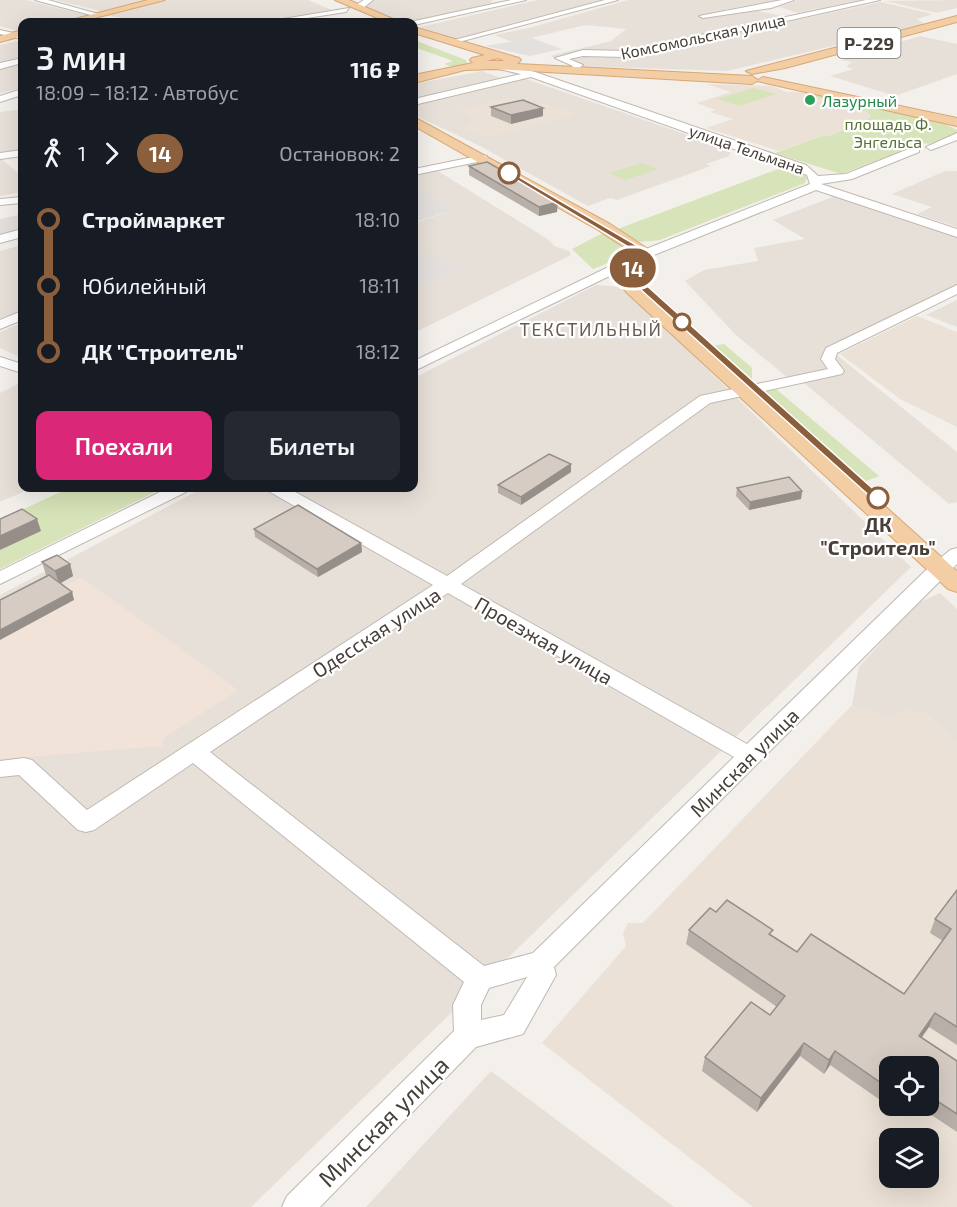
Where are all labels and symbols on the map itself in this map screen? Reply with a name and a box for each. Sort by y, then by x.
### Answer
street label: Комсомольская улица [619,9,787,64]
road number: Р-229 [838,28,900,58]
place label: Лазурный [822,91,897,111]
marker: Лазурный [803,93,817,107]
park label: площадь Ф. Энгельса [844,114,932,151]
street label: улица Тельмана [687,120,807,179]
unlabelled marker [498,162,520,184]
line badge: 14 [606,248,660,288]
unlabelled marker [673,313,691,331]
district label: ТЕКСТИЛЬНЫЙ [520,318,662,340]
marker: ДК "Строитель" [867,487,889,509]
place label: ДК "Строитель" [820,512,936,559]
street label: Одесская улица [307,582,445,683]
street label: Проезжая улица [470,591,617,690]
street label: Минская улица [685,703,804,822]
street label: Минская улица [312,1050,455,1193]

